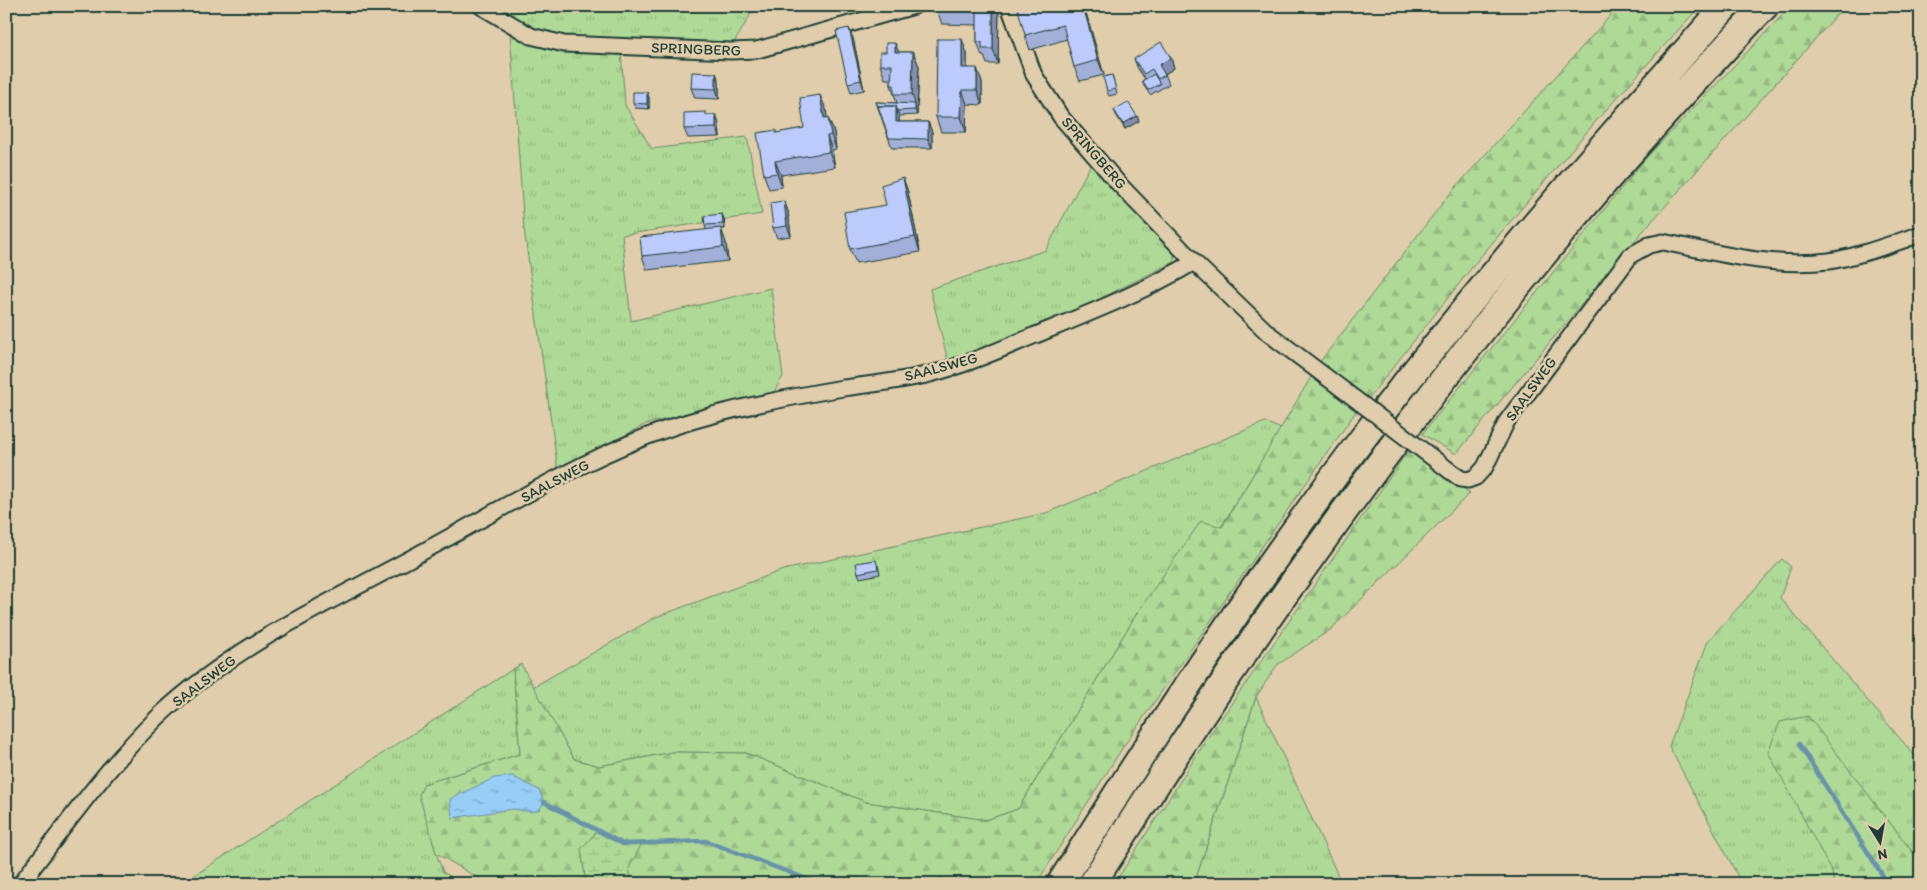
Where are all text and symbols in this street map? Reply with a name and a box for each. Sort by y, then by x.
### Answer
street label: SPRINGBERG [651,38,741,60]
street label: SPRINGBERG [1058,113,1130,193]
street label: SAALSWEG [902,349,980,385]
street label: SAALSWEG [1502,353,1560,425]
street label: SAALSWEG [518,455,592,507]
street label: SAALSWEG [169,651,239,711]
north arrow [1854,818,1904,868]
text: N [1876,845,1889,864]

